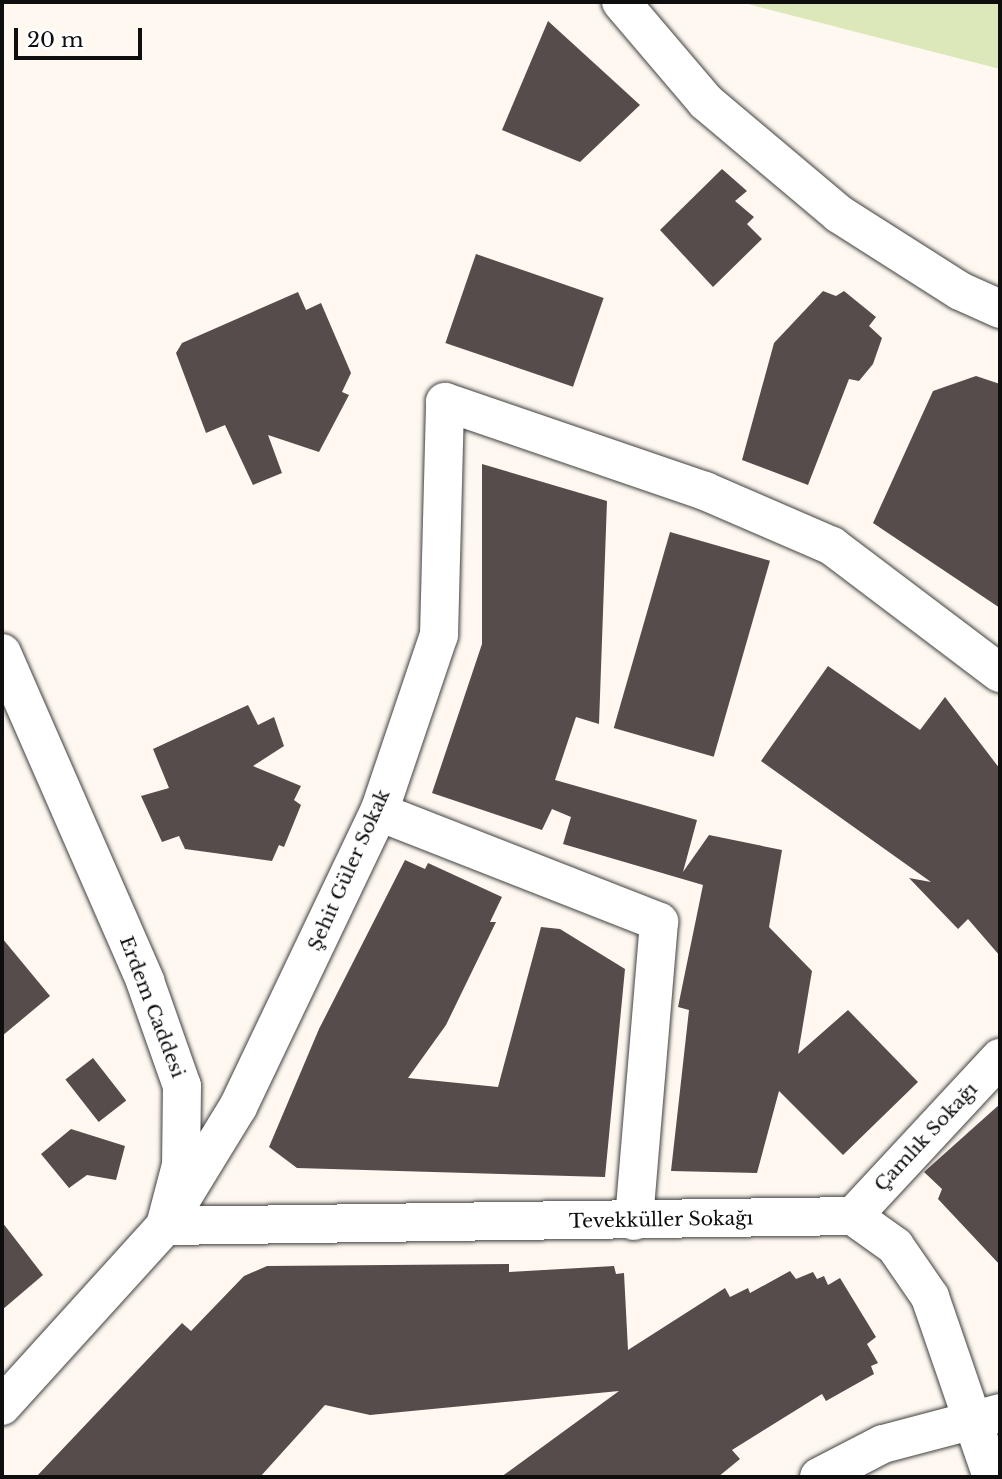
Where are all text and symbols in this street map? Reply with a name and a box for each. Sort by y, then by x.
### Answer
scale bar [18,14,145,58]
text: 20 m [27,27,84,53]
street label: Şehit Güler Sokak [303,786,395,954]
street label: Erdem Caddesi [115,933,189,1081]
street label: Çamlık Sokağı [870,1078,982,1196]
street label: Tevekküller Sokağı [569,1207,753,1233]

